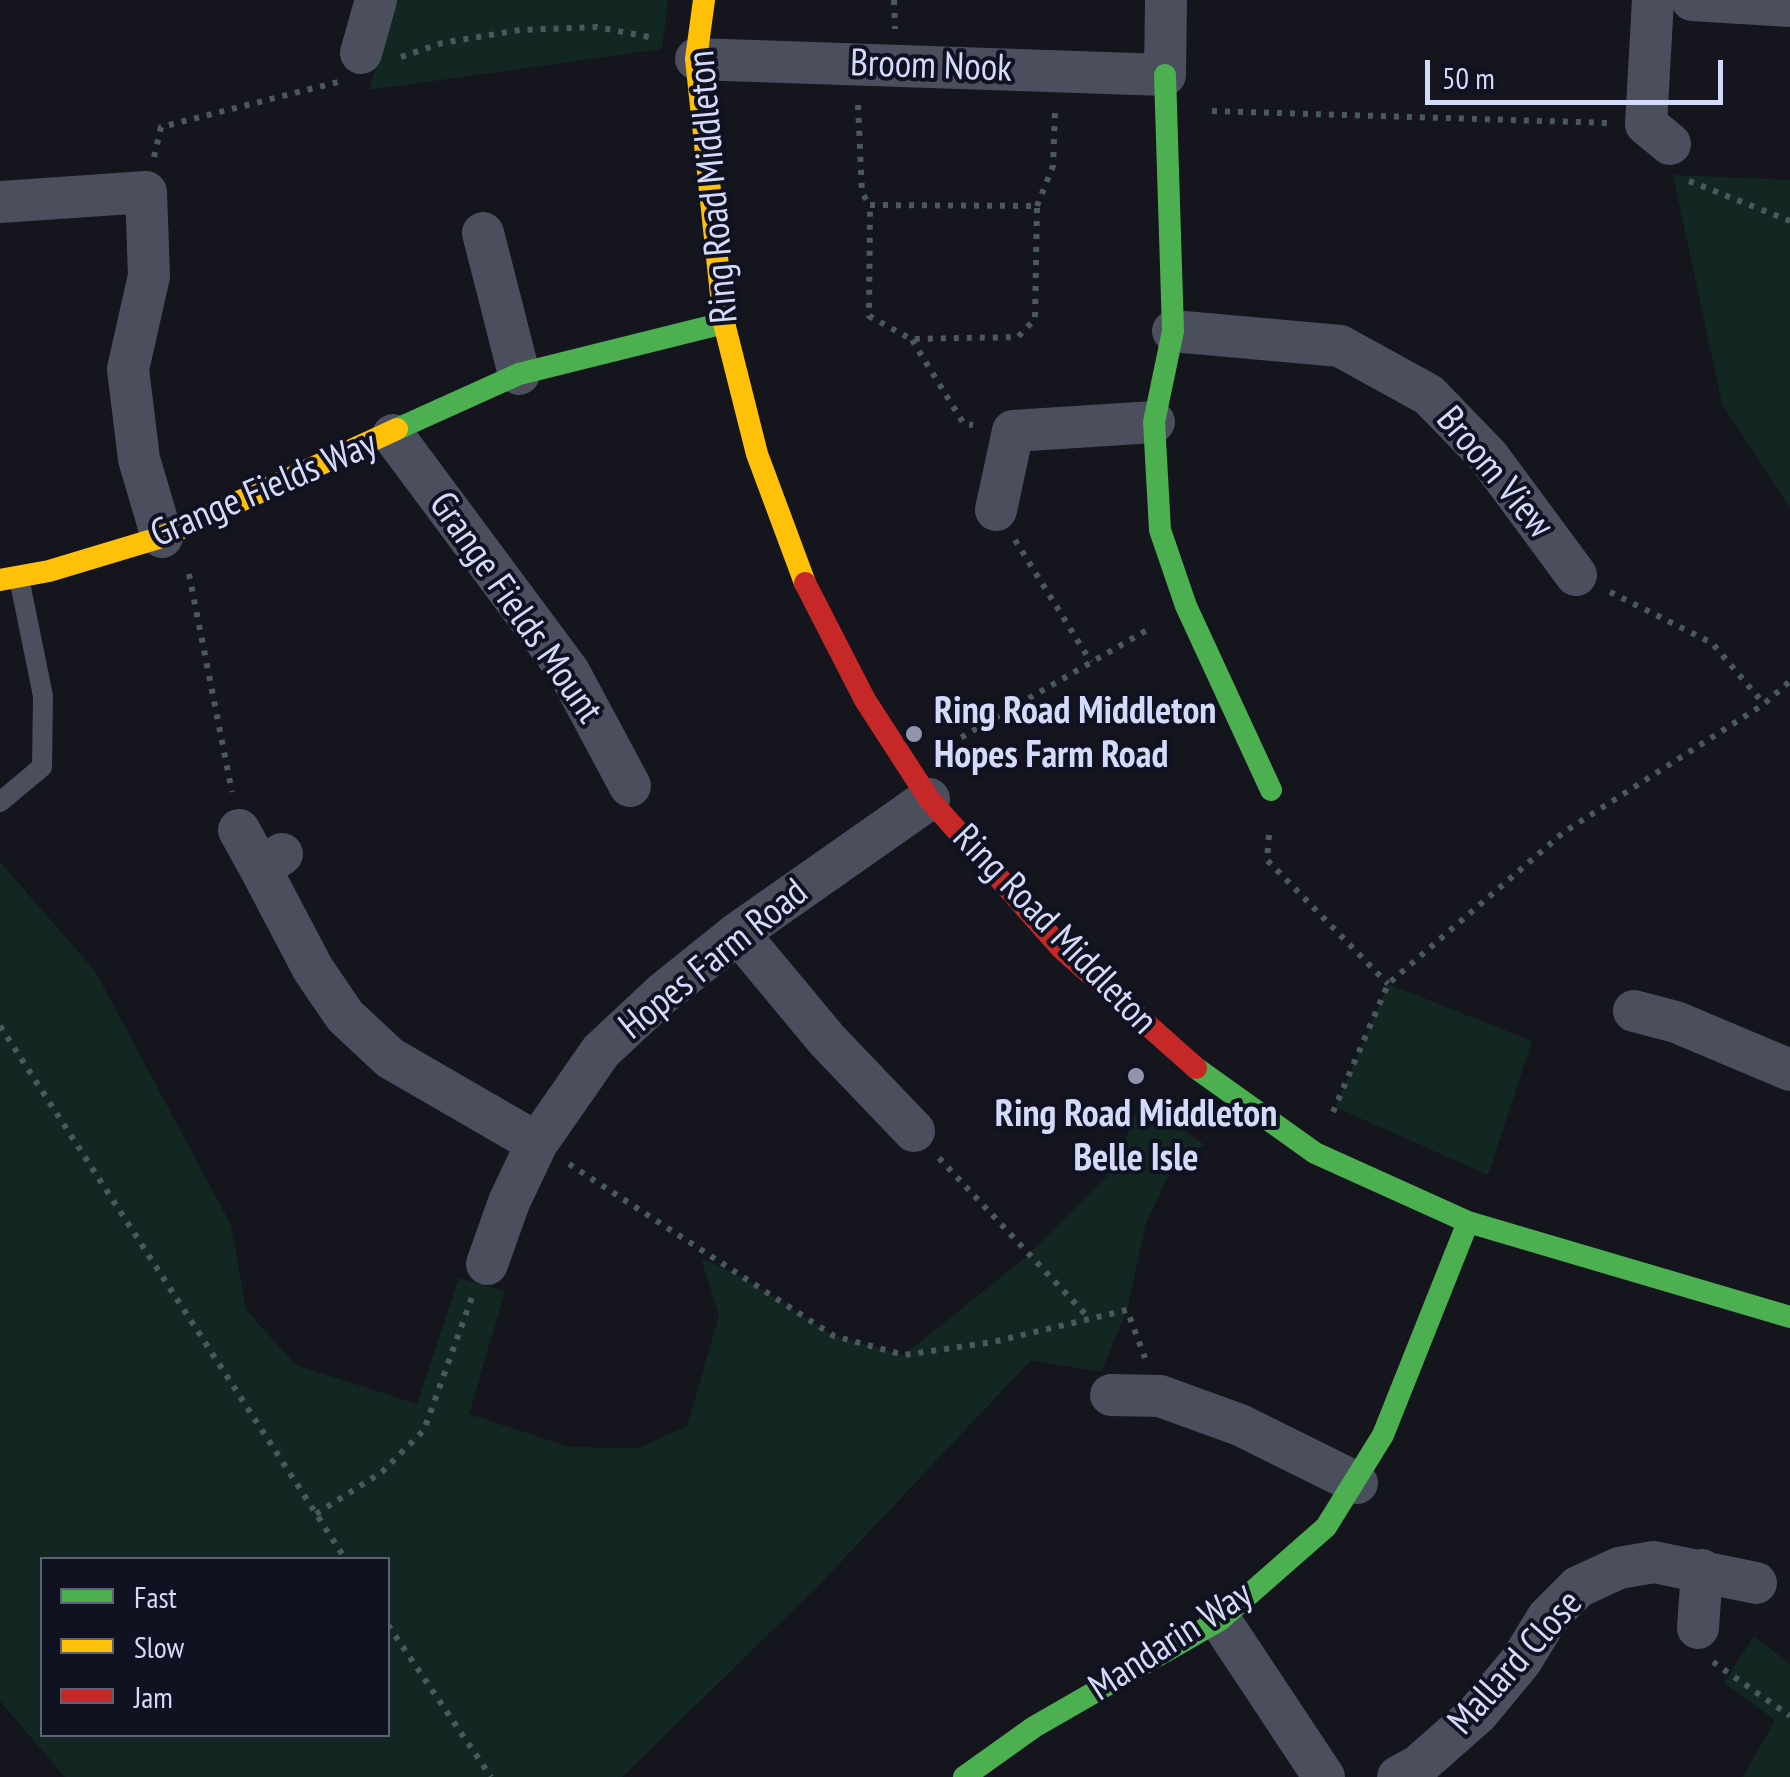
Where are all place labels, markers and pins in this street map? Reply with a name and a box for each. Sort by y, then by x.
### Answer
place label: Ring Road Middleton Hopes Farm Road [934,689,1216,778]
marker: Ring Road Middleton Hopes Farm Road [903,723,925,745]
marker: Ring Road Middleton Belle Isle [1125,1065,1147,1087]
place label: Ring Road Middleton Belle Isle [995,1092,1277,1182]

